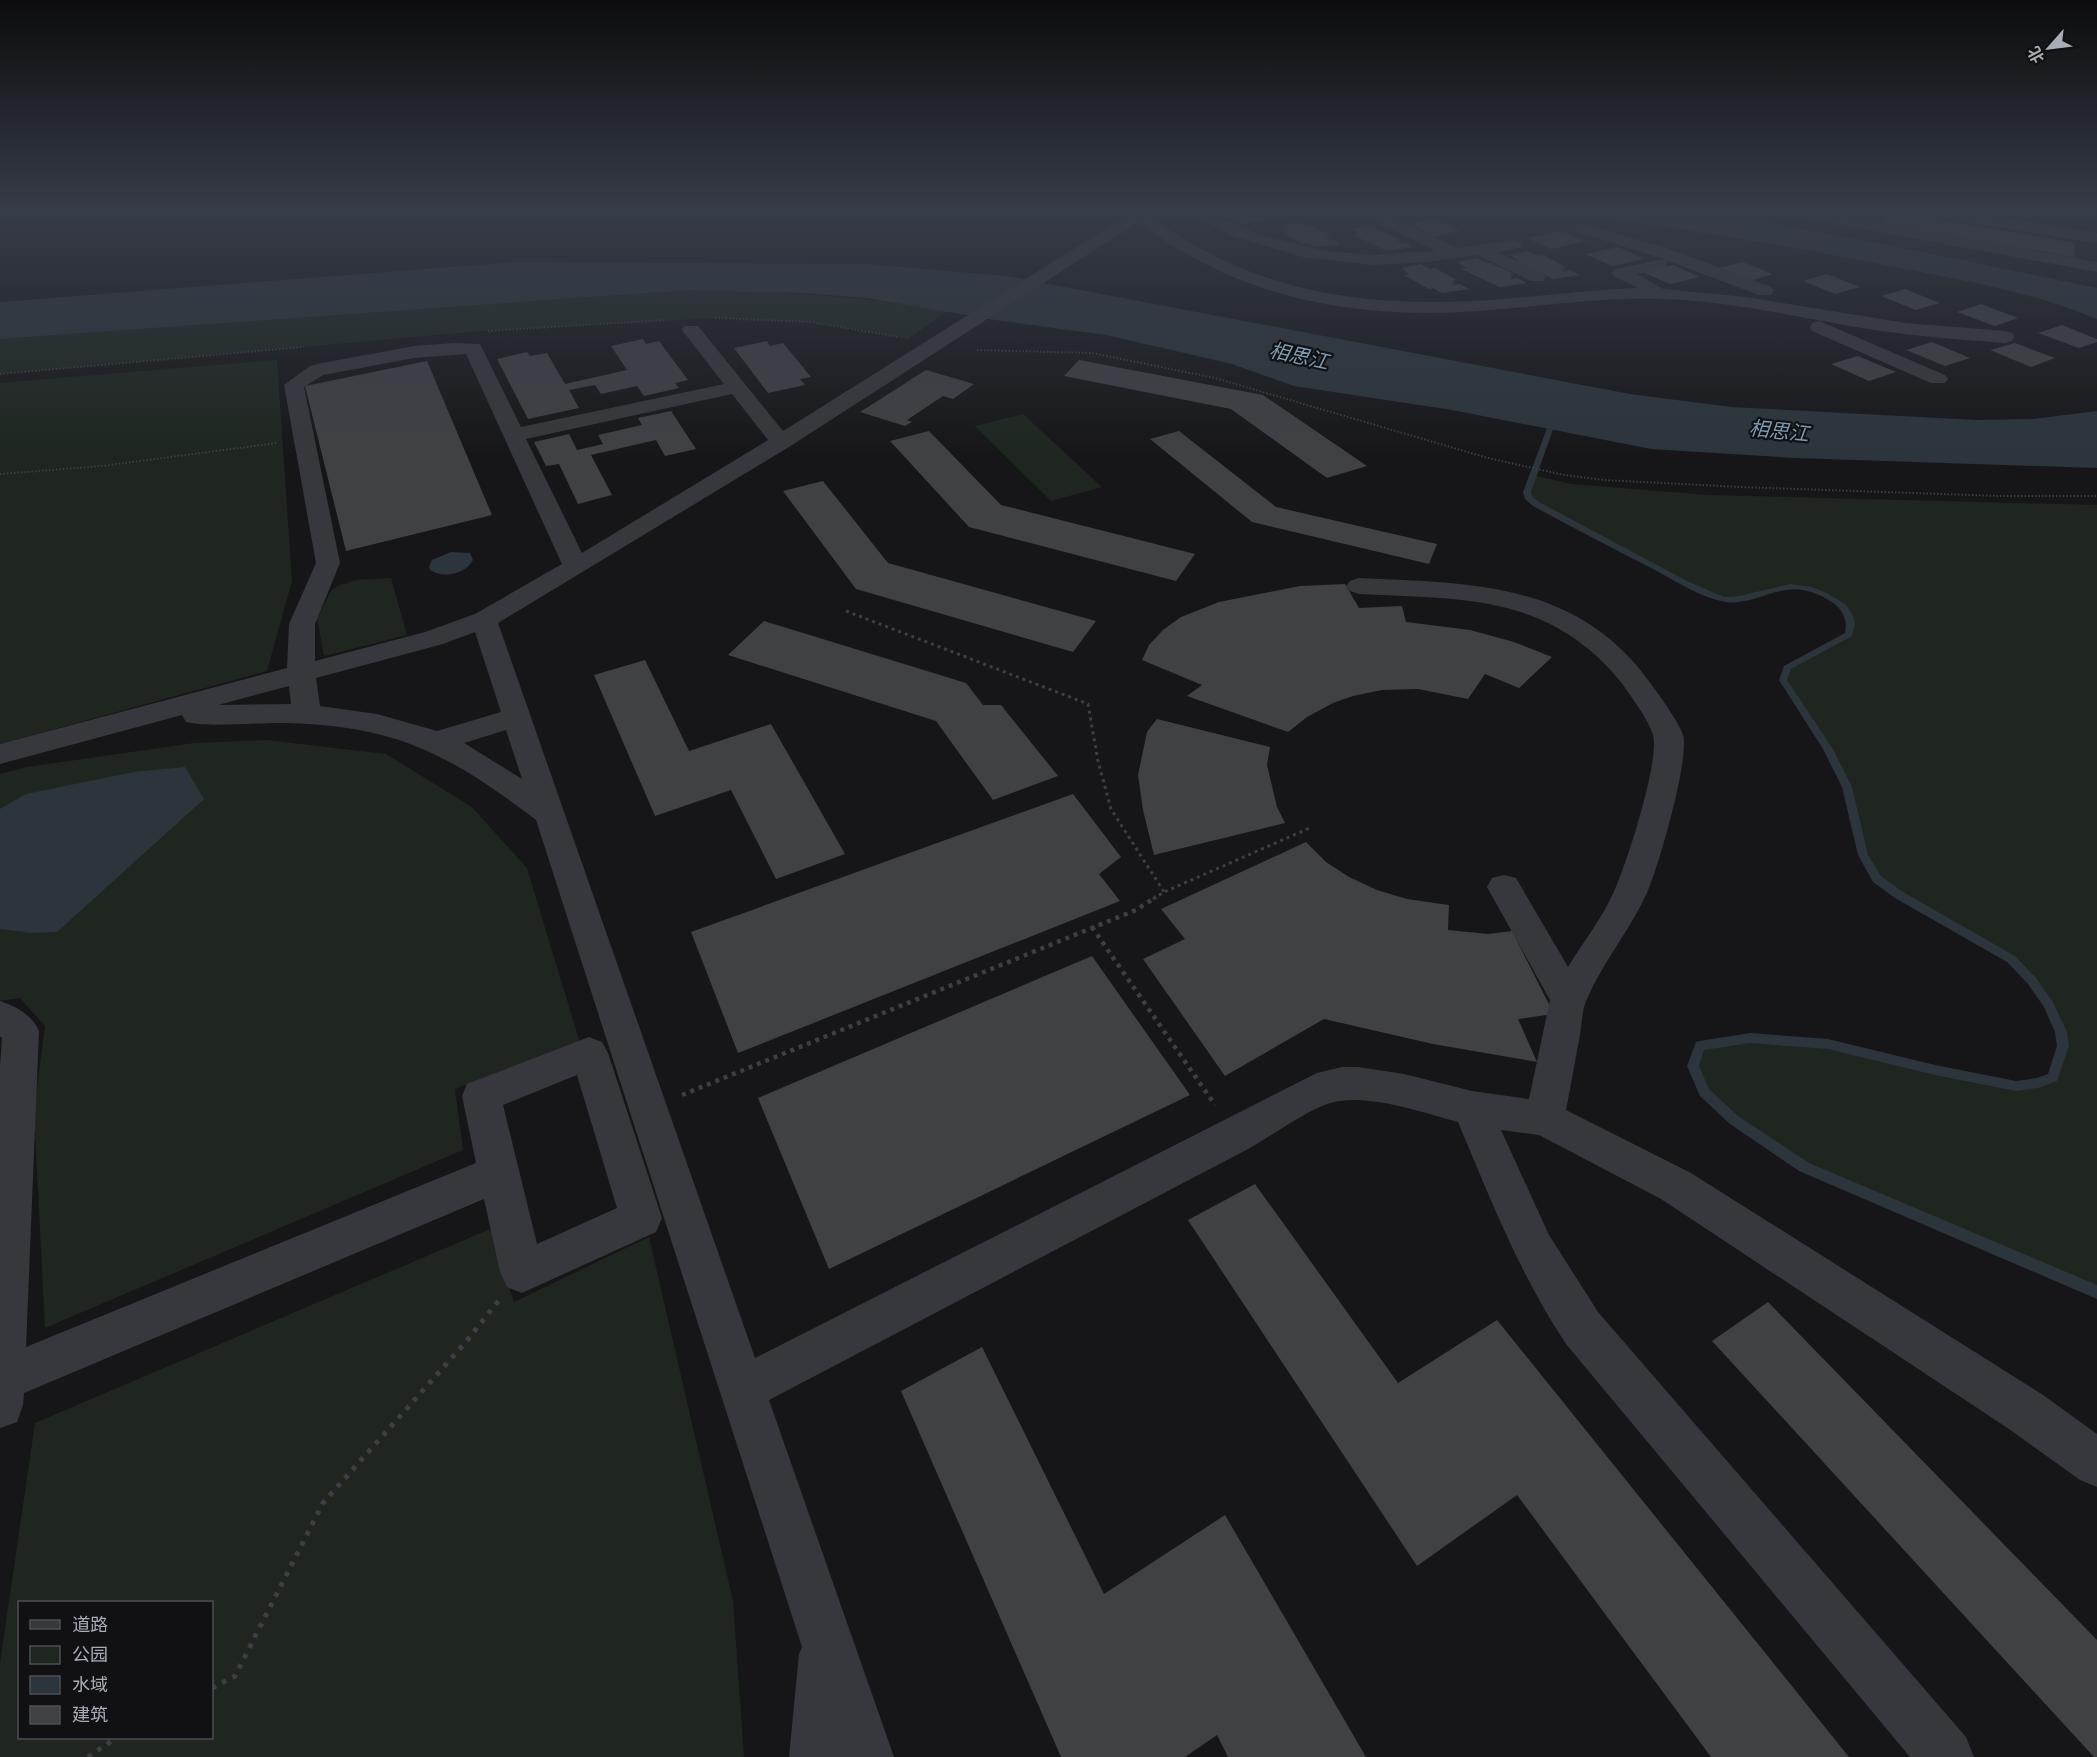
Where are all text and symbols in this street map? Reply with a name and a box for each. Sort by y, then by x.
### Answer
north arrow [2019,18,2079,78]
text: 北 [2024,43,2048,66]
water label: 相思江 [1267,338,1333,374]
water label: 相思江 [1748,416,1812,446]
legend [18,1601,213,1739]
text: 道路 [72,1614,108,1636]
text: 公园 [72,1644,108,1666]
text: 水域 [72,1674,108,1696]
text: 建筑 [72,1704,108,1726]

